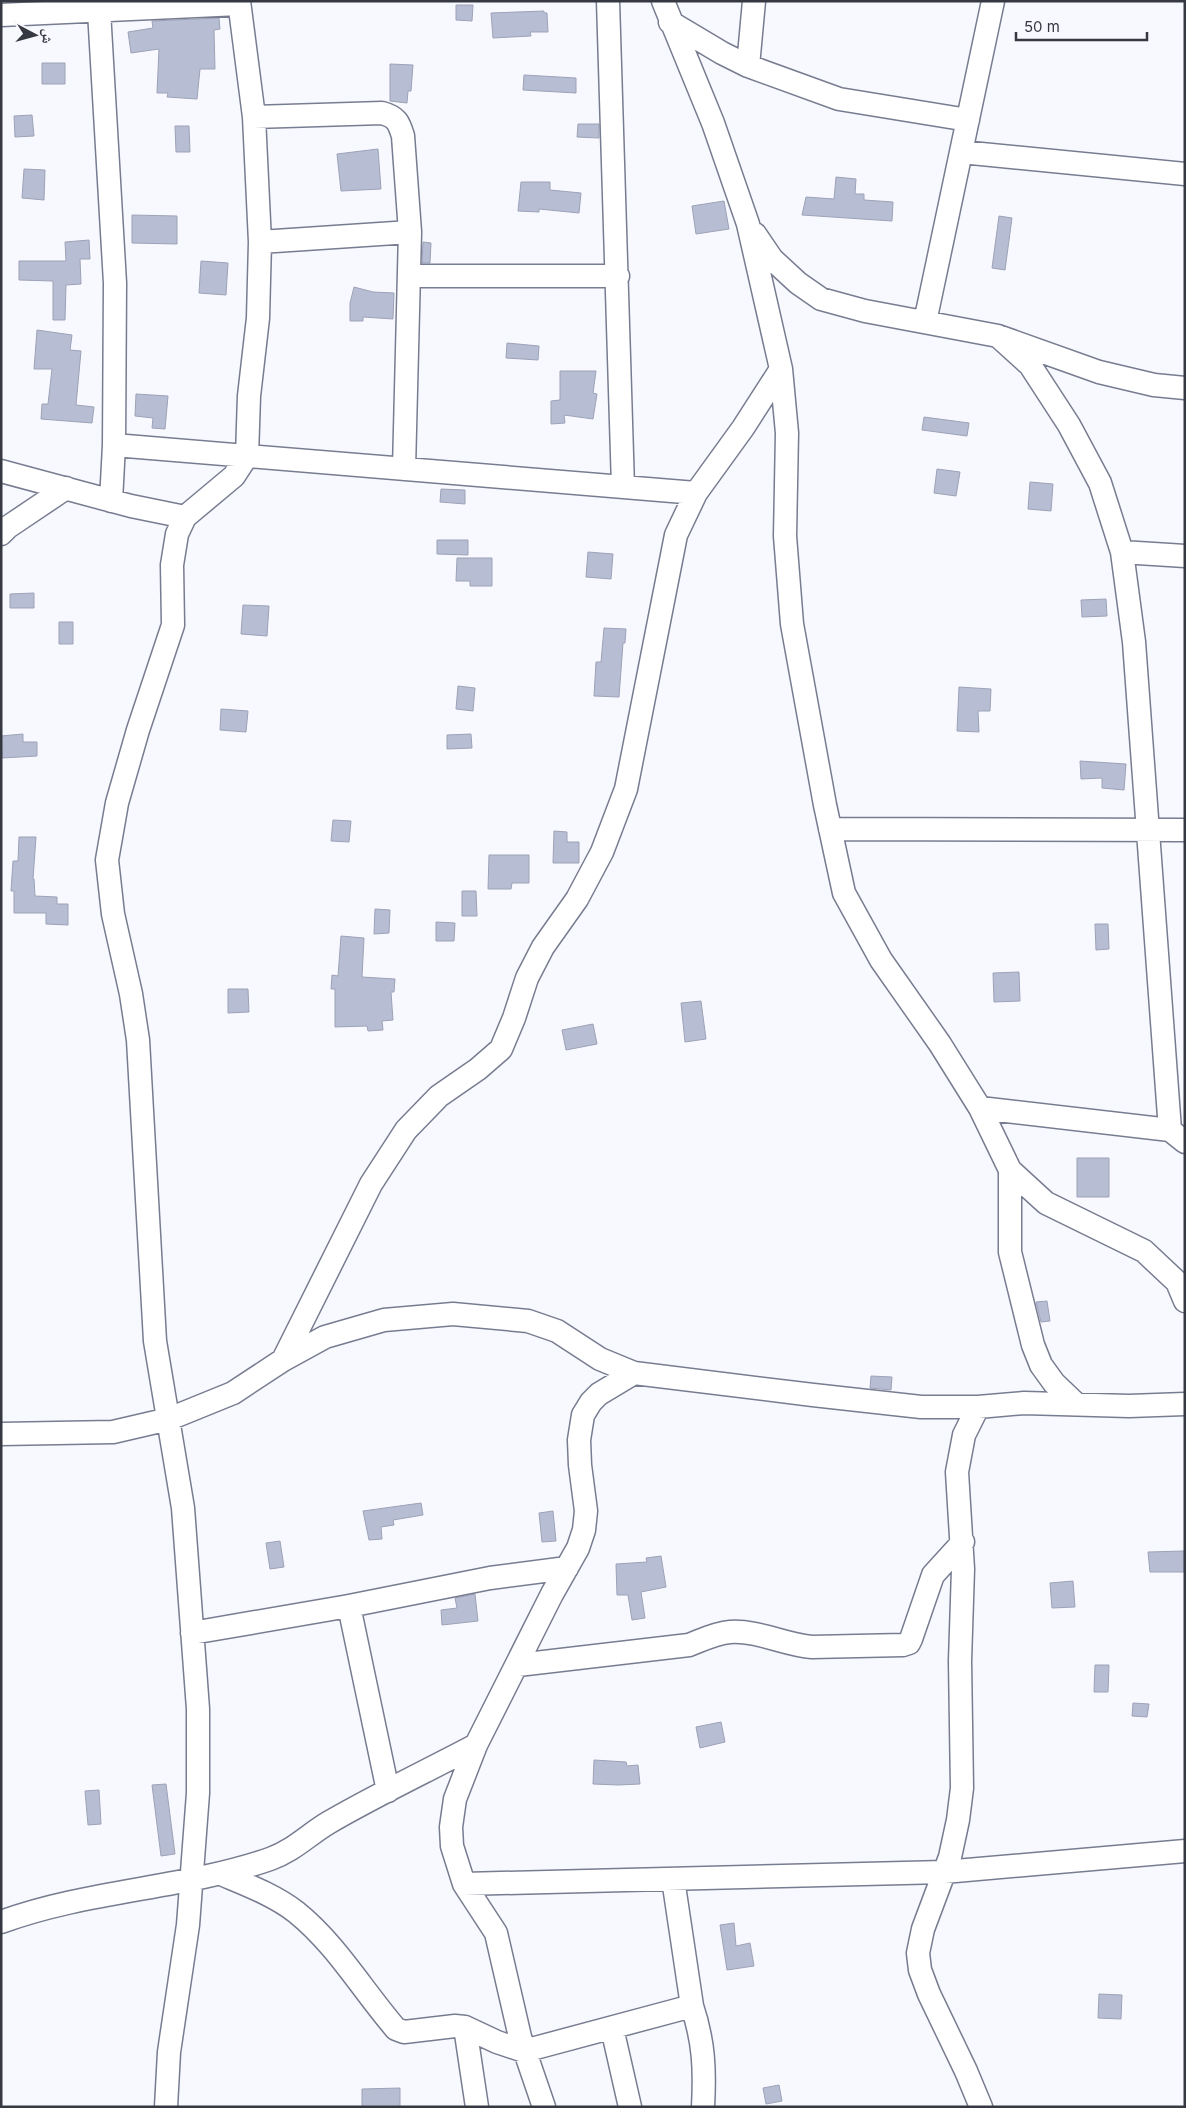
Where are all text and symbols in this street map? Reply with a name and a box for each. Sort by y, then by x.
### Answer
north arrow [10,10,60,60]
scale bar [1016,10,1147,42]
text: 50 m [1024,17,1060,36]
text: ش [38,28,58,45]

